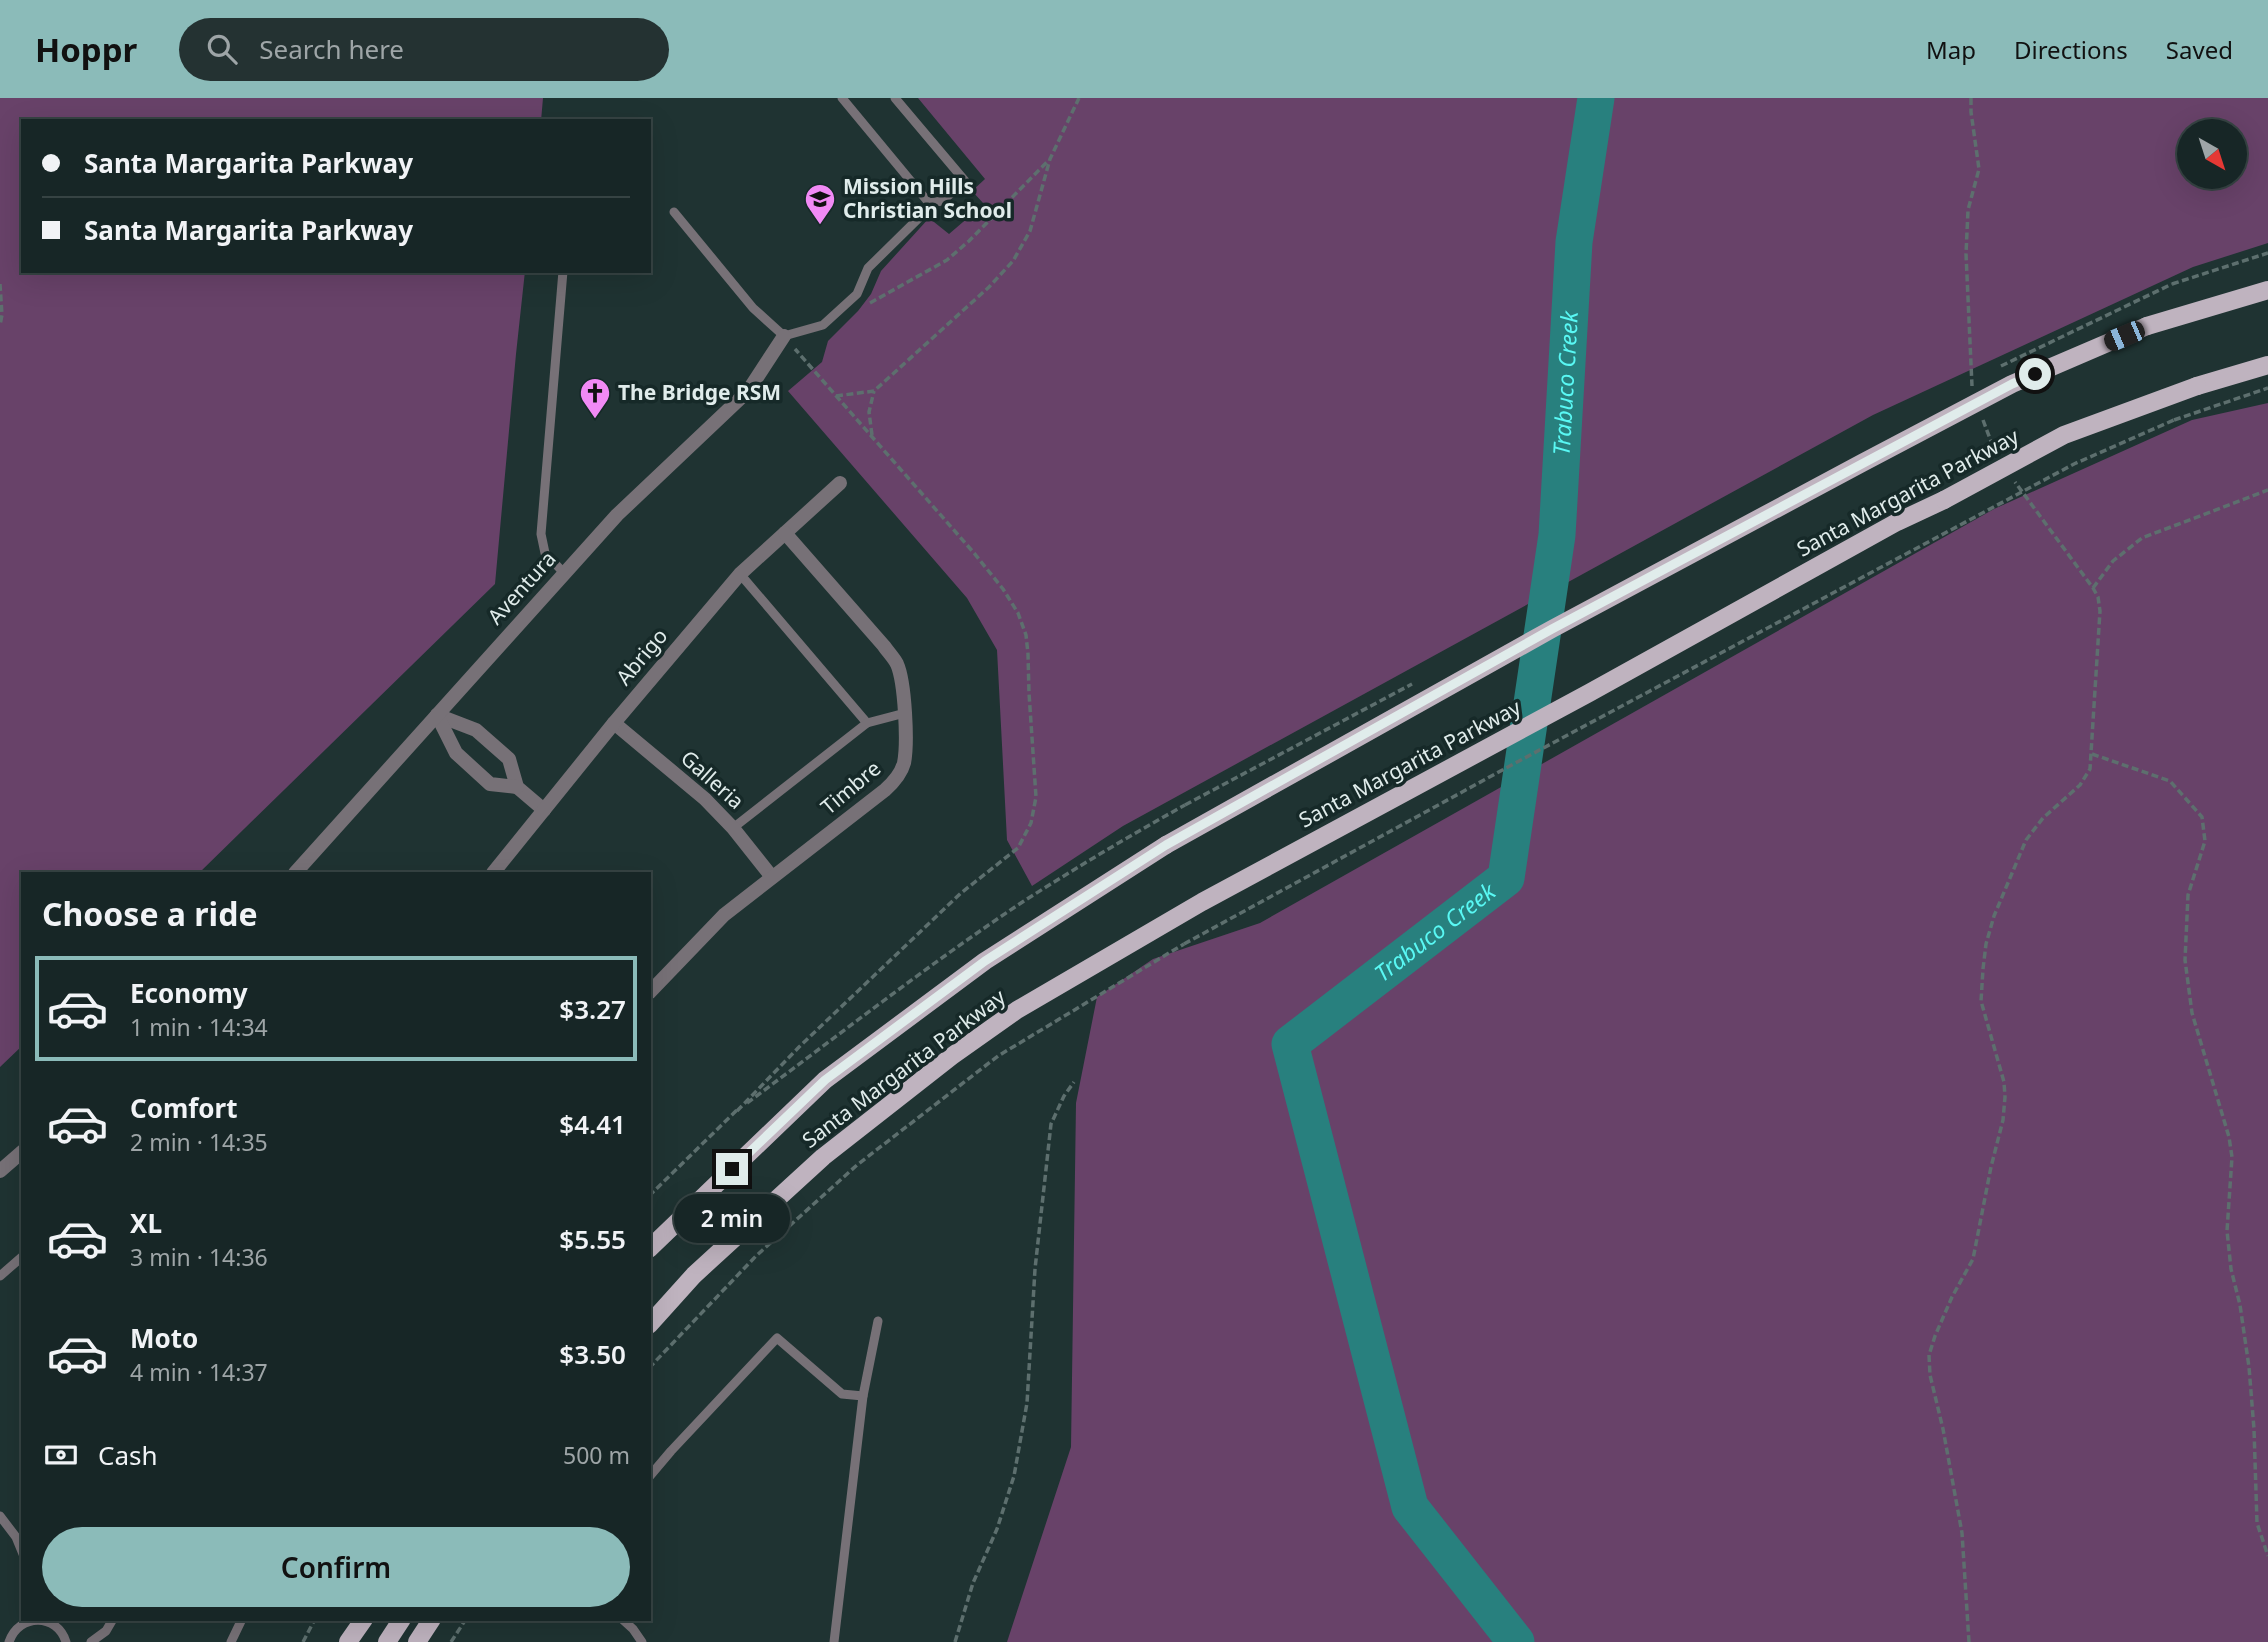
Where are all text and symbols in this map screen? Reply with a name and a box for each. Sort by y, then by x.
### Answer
search box [179,18,669,81]
text: Hoppr [35,27,137,72]
icon: search [203,30,241,68]
text: Search here [259,31,404,67]
text: Map [1926,33,1976,66]
text: Directions [2014,33,2128,66]
text: Saved [2166,33,2233,66]
north arrow [2177,119,2247,189]
map controls [2177,119,2247,189]
text: Santa Margarita Parkway [84,145,413,181]
place label: Mission Hills Christian School [843,172,1012,224]
school or university icon: Mission Hills Christian School [803,182,837,226]
text: Santa Margarita Parkway [84,212,413,248]
water label: Trabuco Creek [1545,309,1585,457]
car [2101,318,2148,354]
route start [2019,358,2051,390]
church icon: The Bridge RSM [578,376,612,420]
place label: The Bridge RSM [618,378,781,406]
street label: Santa Margarita Parkway [1792,422,2024,563]
street label: Aventura [481,545,562,630]
street label: Abrigo [609,622,673,691]
street label: Santa Margarita Parkway [1294,693,1526,834]
street label: Galleria [675,744,750,815]
street label: Timbre [815,754,886,820]
water label: Trabuco Creek [1367,874,1503,988]
text: Choose a ride [42,892,258,935]
text: Economy [130,975,248,1011]
icon: car [46,977,109,1040]
street label: Santa Margarita Parkway [796,982,1011,1154]
text: $3.27 [559,991,626,1027]
text: 1 min · 14:34 [130,1011,268,1043]
text: Comfort [130,1090,238,1126]
icon: car [46,1092,109,1155]
text: $4.41 [559,1106,626,1142]
text: 2 min · 14:35 [130,1126,268,1158]
route end [716,1153,748,1185]
callout: 2 min [674,1194,790,1242]
text: 2 min [701,1202,763,1234]
text: XL [130,1205,162,1241]
icon: car [46,1207,109,1270]
text: $5.55 [559,1221,626,1257]
text: 3 min · 14:36 [130,1241,268,1273]
text: Moto [130,1320,198,1356]
icon: car [46,1322,109,1385]
text: $3.50 [559,1336,626,1372]
text: 4 min · 14:37 [130,1356,268,1388]
icon: cash [42,1436,80,1474]
text: Cash [98,1437,158,1473]
text: 500 m [563,1439,630,1471]
button: Confirm [42,1527,630,1607]

